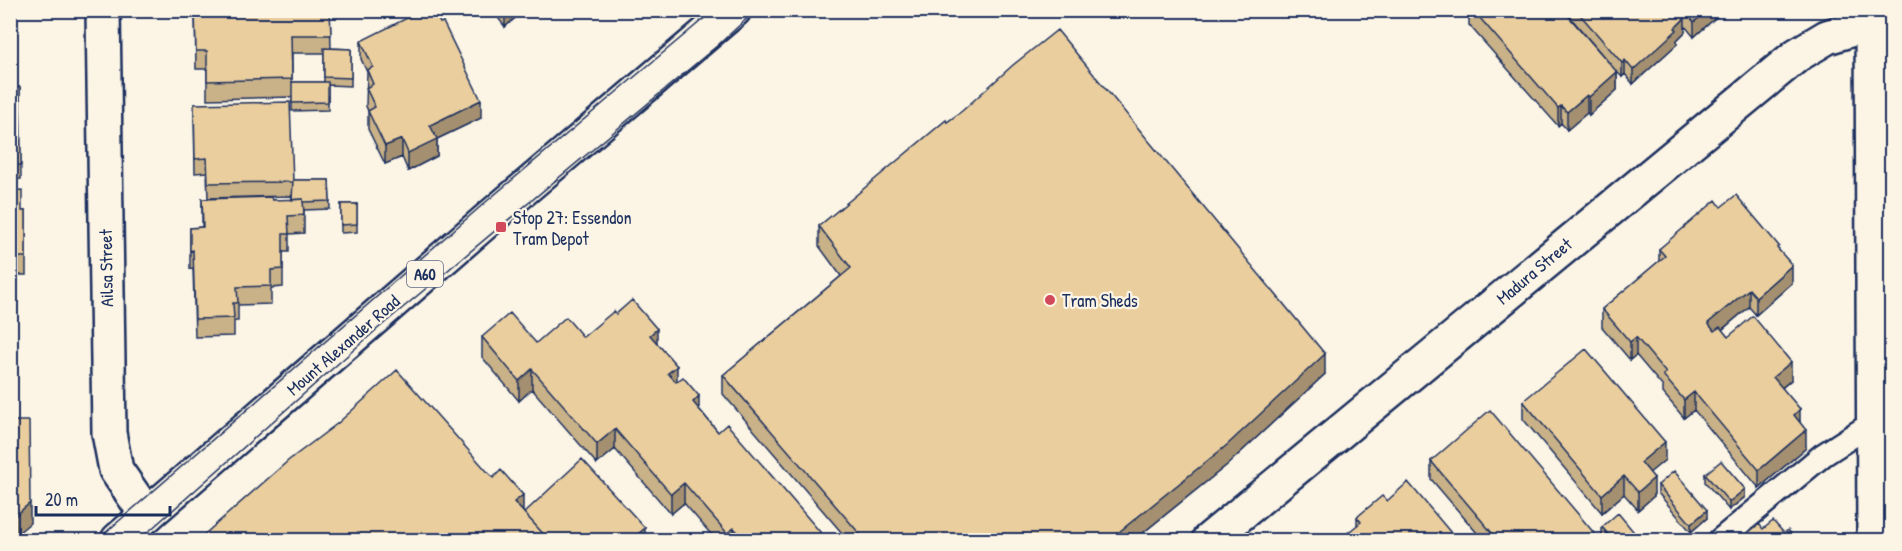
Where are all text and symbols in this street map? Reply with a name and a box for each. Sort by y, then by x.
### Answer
place label: Stop 27: Essendon Tram Depot [513,205,632,251]
marker: Stop 27: Essendon Tram Depot [494,220,508,234]
street label: Ailsa Street [93,228,119,307]
street label: Madura Street [1491,231,1578,310]
road number: A60 [407,261,443,287]
place label: Tram Sheds [1062,288,1138,313]
street label: Mount Alexander Road [281,289,405,401]
marker: Tram Sheds [1043,293,1057,307]
scale bar [36,479,170,517]
text: 20 m [45,487,78,512]

